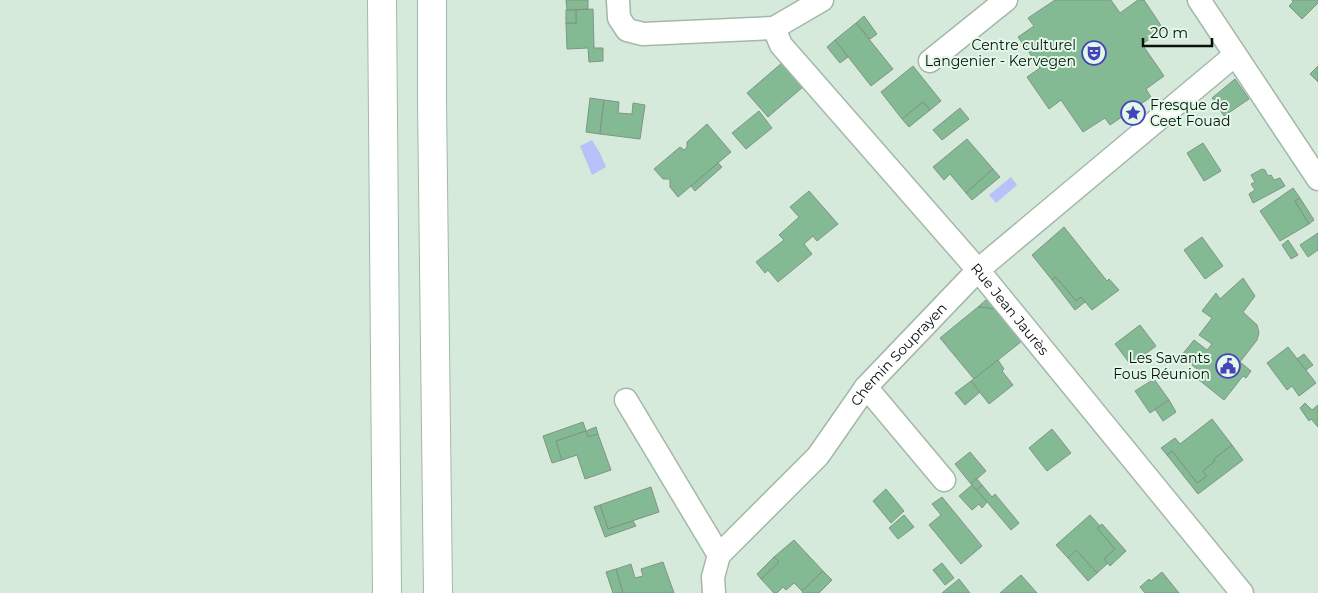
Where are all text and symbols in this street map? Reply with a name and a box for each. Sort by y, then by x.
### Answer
scale bar [1143,15,1212,47]
text: 20 m [1150,23,1188,42]
place label: Centre culturel Langenier - Kervegen [925,36,1076,70]
theatre icon: Centre culturel Langenier - Kervegen [1081,40,1107,66]
place label: Fresque de Ceet Fouad [1150,96,1230,130]
place icon: Fresque de Ceet Fouad [1120,100,1146,126]
street label: Rue Jean Jaurès [967,259,1053,359]
street label: Chemin Souprayen [846,299,951,410]
place label: Les Savants Fous Réunion [1113,349,1210,383]
public building icon: Les Savants Fous Réunion [1215,353,1241,379]

